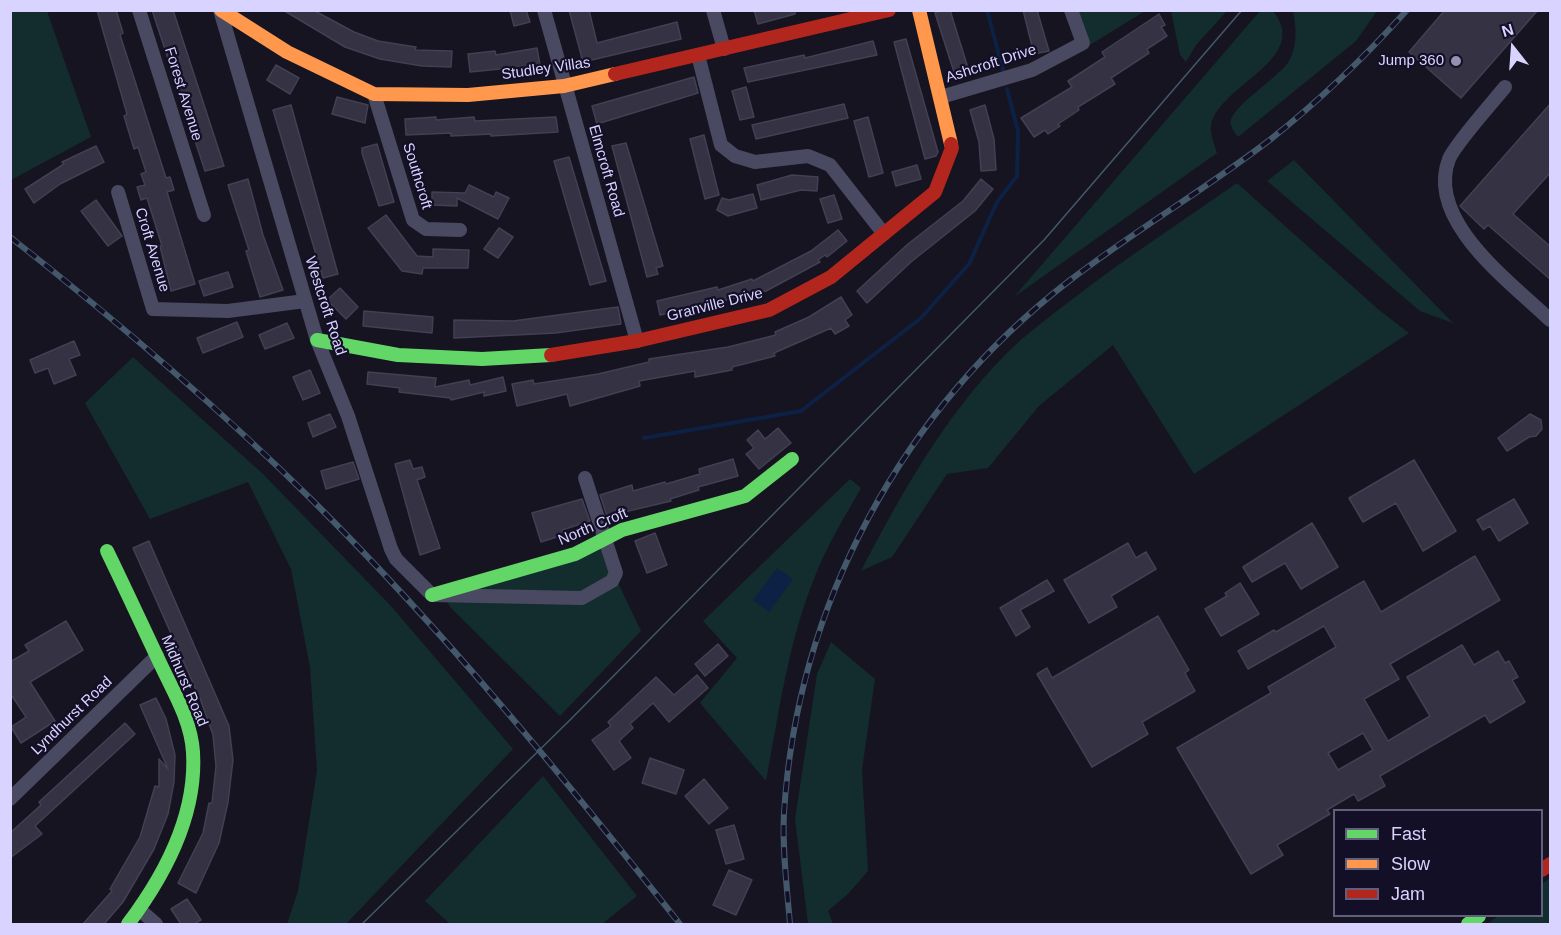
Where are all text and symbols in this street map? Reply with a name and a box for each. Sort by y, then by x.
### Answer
north arrow [1483,18,1543,78]
text: N [1500,20,1516,40]
street label: Ashcroft Drive [943,41,1039,87]
street label: Forest Avenue [160,45,206,143]
place label: Jump 360 [1378,52,1444,70]
street label: Studley Villas [500,54,592,84]
marker: Jump 360 [1449,54,1463,68]
street label: Elmcroft Road [584,123,628,219]
street label: Southcroft [398,141,436,211]
street label: Croft Avenue [131,206,173,294]
street label: Westcroft Road [301,254,349,358]
street label: Granville Drive [665,284,765,326]
street label: North Croft [556,504,630,550]
street label: Midhurst Road [157,633,211,729]
street label: Lyndhurst Road [28,673,116,759]
legend [1333,809,1543,917]
text: Fast [1391,824,1426,844]
text: Slow [1391,854,1430,874]
text: Jam [1391,884,1425,904]

